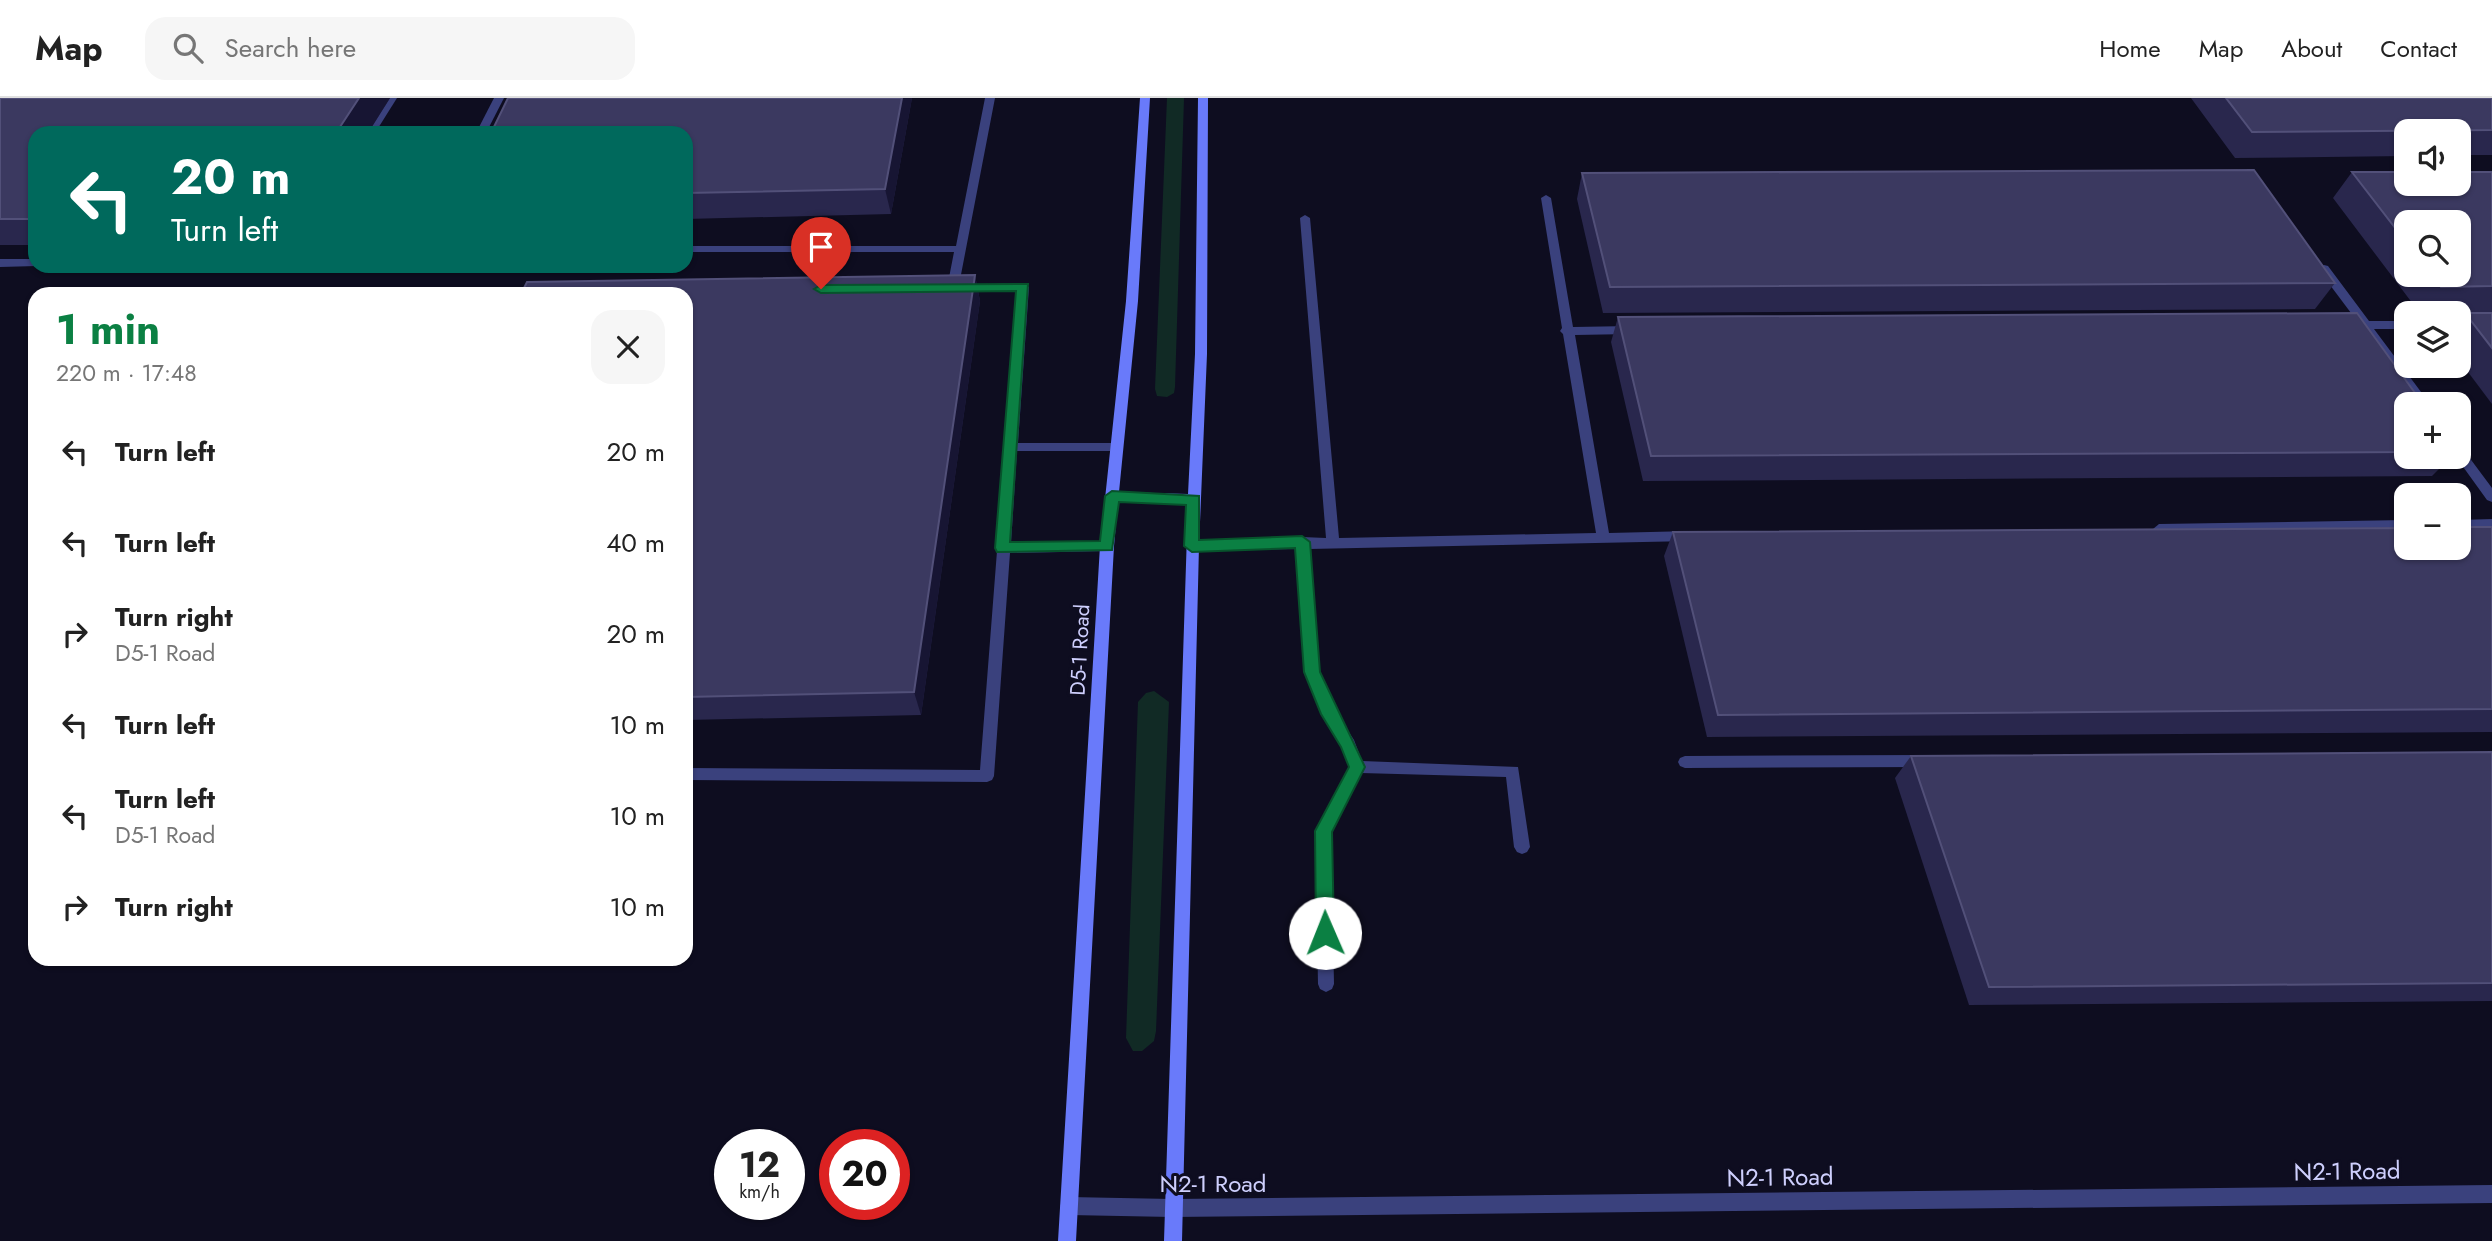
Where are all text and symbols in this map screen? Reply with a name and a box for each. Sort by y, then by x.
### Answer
search box [145,17,635,80]
text: Map [35,25,103,72]
icon: search [169,29,207,67]
text: Search here [225,29,356,67]
text: Home [2099,31,2161,66]
text: Map [2199,31,2243,66]
text: About [2281,31,2342,66]
text: Contact [2380,31,2457,66]
map controls [2394,119,2471,560]
button: sound [2394,119,2471,196]
text: 20 m [171,142,290,212]
icon: left [56,154,147,245]
text: Turn left [171,207,278,253]
button: search [2394,210,2471,287]
pin [791,217,851,289]
icon: arrive [802,228,840,266]
text: 1 min [56,299,160,360]
button: layers [2394,301,2471,378]
button: close [591,310,665,384]
text: 220 m · 17:48 [56,356,197,390]
button: + [2394,392,2471,469]
icon: left [56,433,94,471]
text: Turn left [115,433,215,471]
text: 20 m [607,433,665,471]
button: − [2394,483,2471,560]
icon: left [56,524,94,562]
text: Turn left [115,524,215,562]
text: 40 m [606,524,665,562]
text: Turn right [115,598,233,636]
street label: D5-1 Road [1063,603,1097,697]
icon: right [56,615,94,653]
text: 20 m [607,615,665,653]
text: D5-1 Road [115,636,215,670]
icon: left [56,706,94,744]
text: Turn left [115,706,215,744]
text: 10 m [610,706,665,744]
text: Turn left [115,780,215,818]
icon: left [56,797,94,835]
text: 10 m [610,797,665,835]
text: D5-1 Road [115,818,215,852]
icon: right [56,888,94,926]
text: Turn right [115,888,233,926]
text: 10 m [610,888,665,926]
position arrow [1288,896,1362,970]
speed limit sign: 20 [819,1129,910,1220]
text: 12 [739,1140,780,1190]
street label: N2-1 Road [2293,1153,2401,1189]
street label: N2-1 Road [1726,1159,1834,1195]
street label: N2-1 Road [1159,1166,1267,1201]
text: km/h [739,1179,780,1205]

